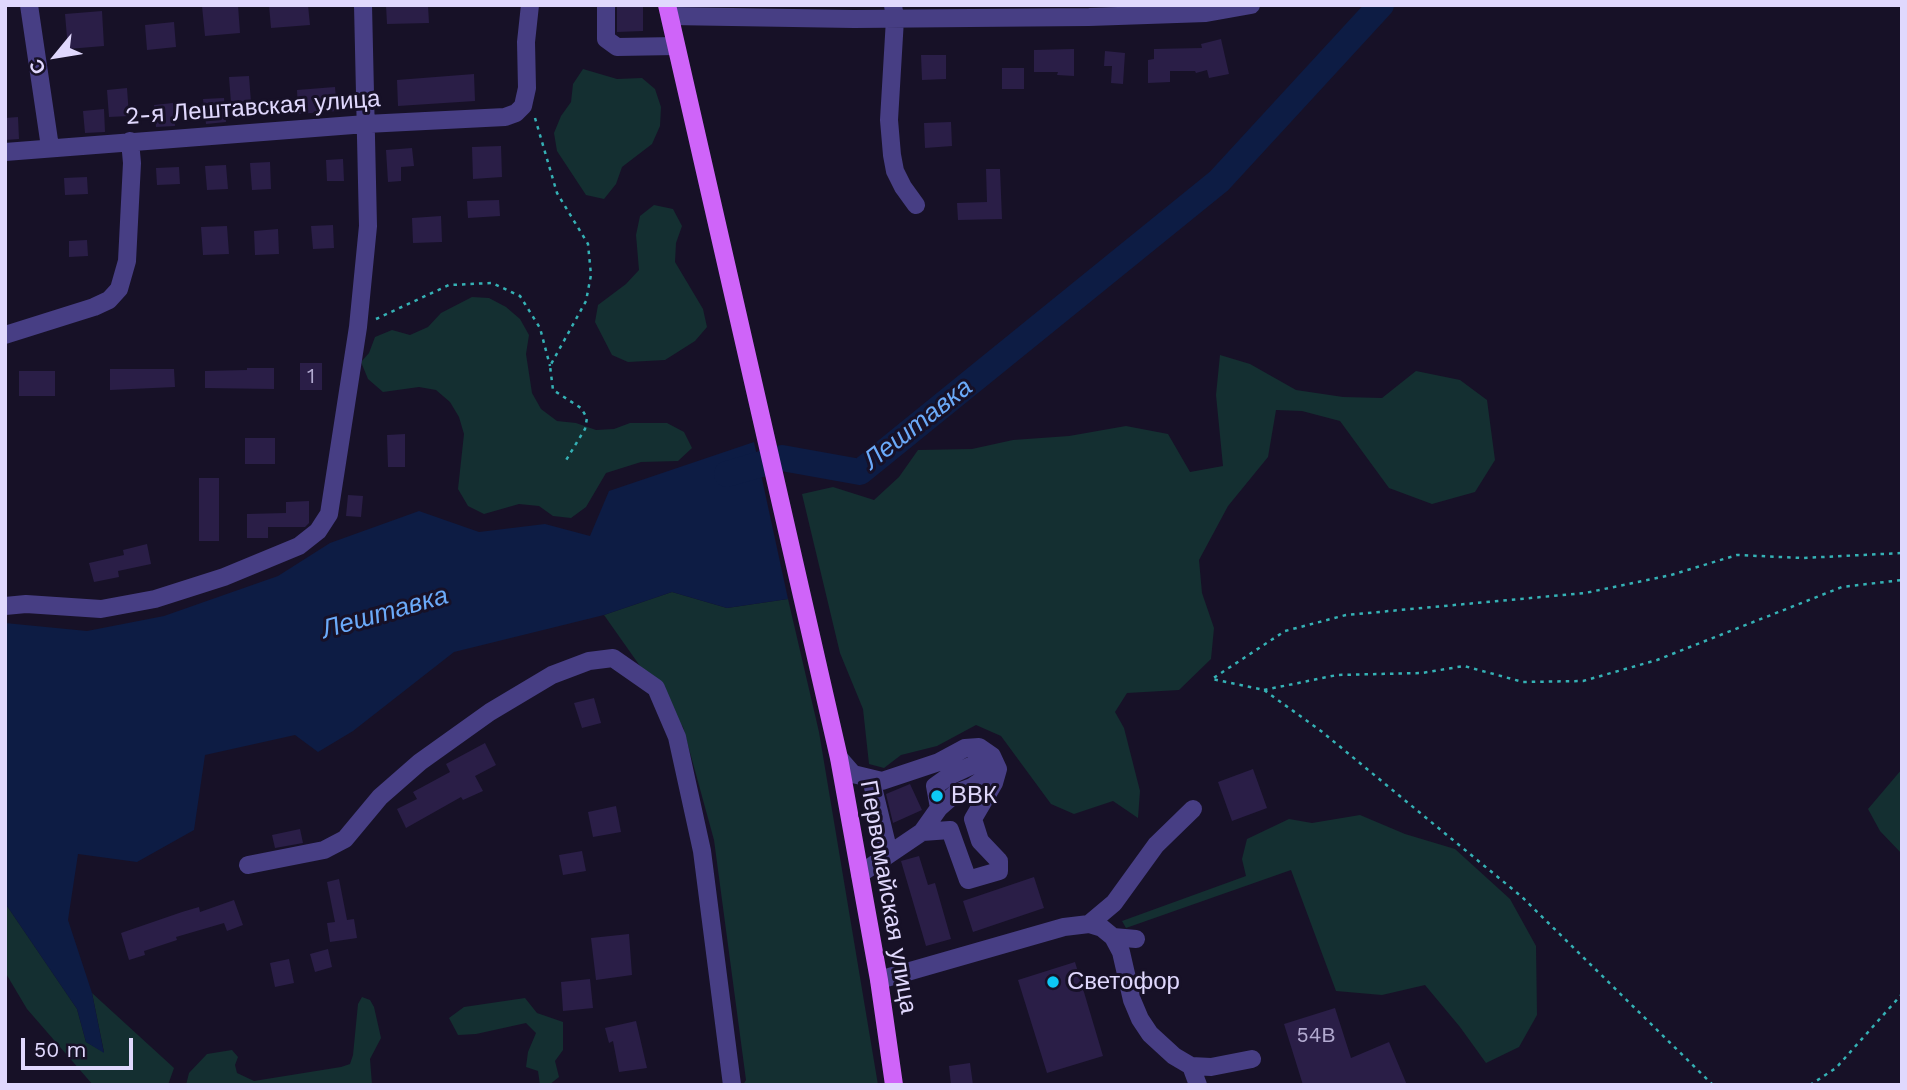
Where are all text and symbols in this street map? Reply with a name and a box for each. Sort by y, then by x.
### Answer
north arrow [21,21,91,91]
text: С [24,55,51,78]
street label: 2-я Лештавская улица [125,85,381,131]
house number: 1 [307,364,315,390]
water label: Лештавка [857,372,979,476]
water label: Лештавка [318,580,452,646]
street label: Первомайская улица [853,778,923,1016]
place label: ВВК [951,782,997,810]
marker: ВВК [929,788,945,804]
place label: Светофор [1067,968,1180,996]
marker: Светофор [1045,974,1061,990]
house number: 54В [1296,1023,1336,1049]
scale bar [24,1024,136,1068]
text: 50 m [34,1037,86,1062]

